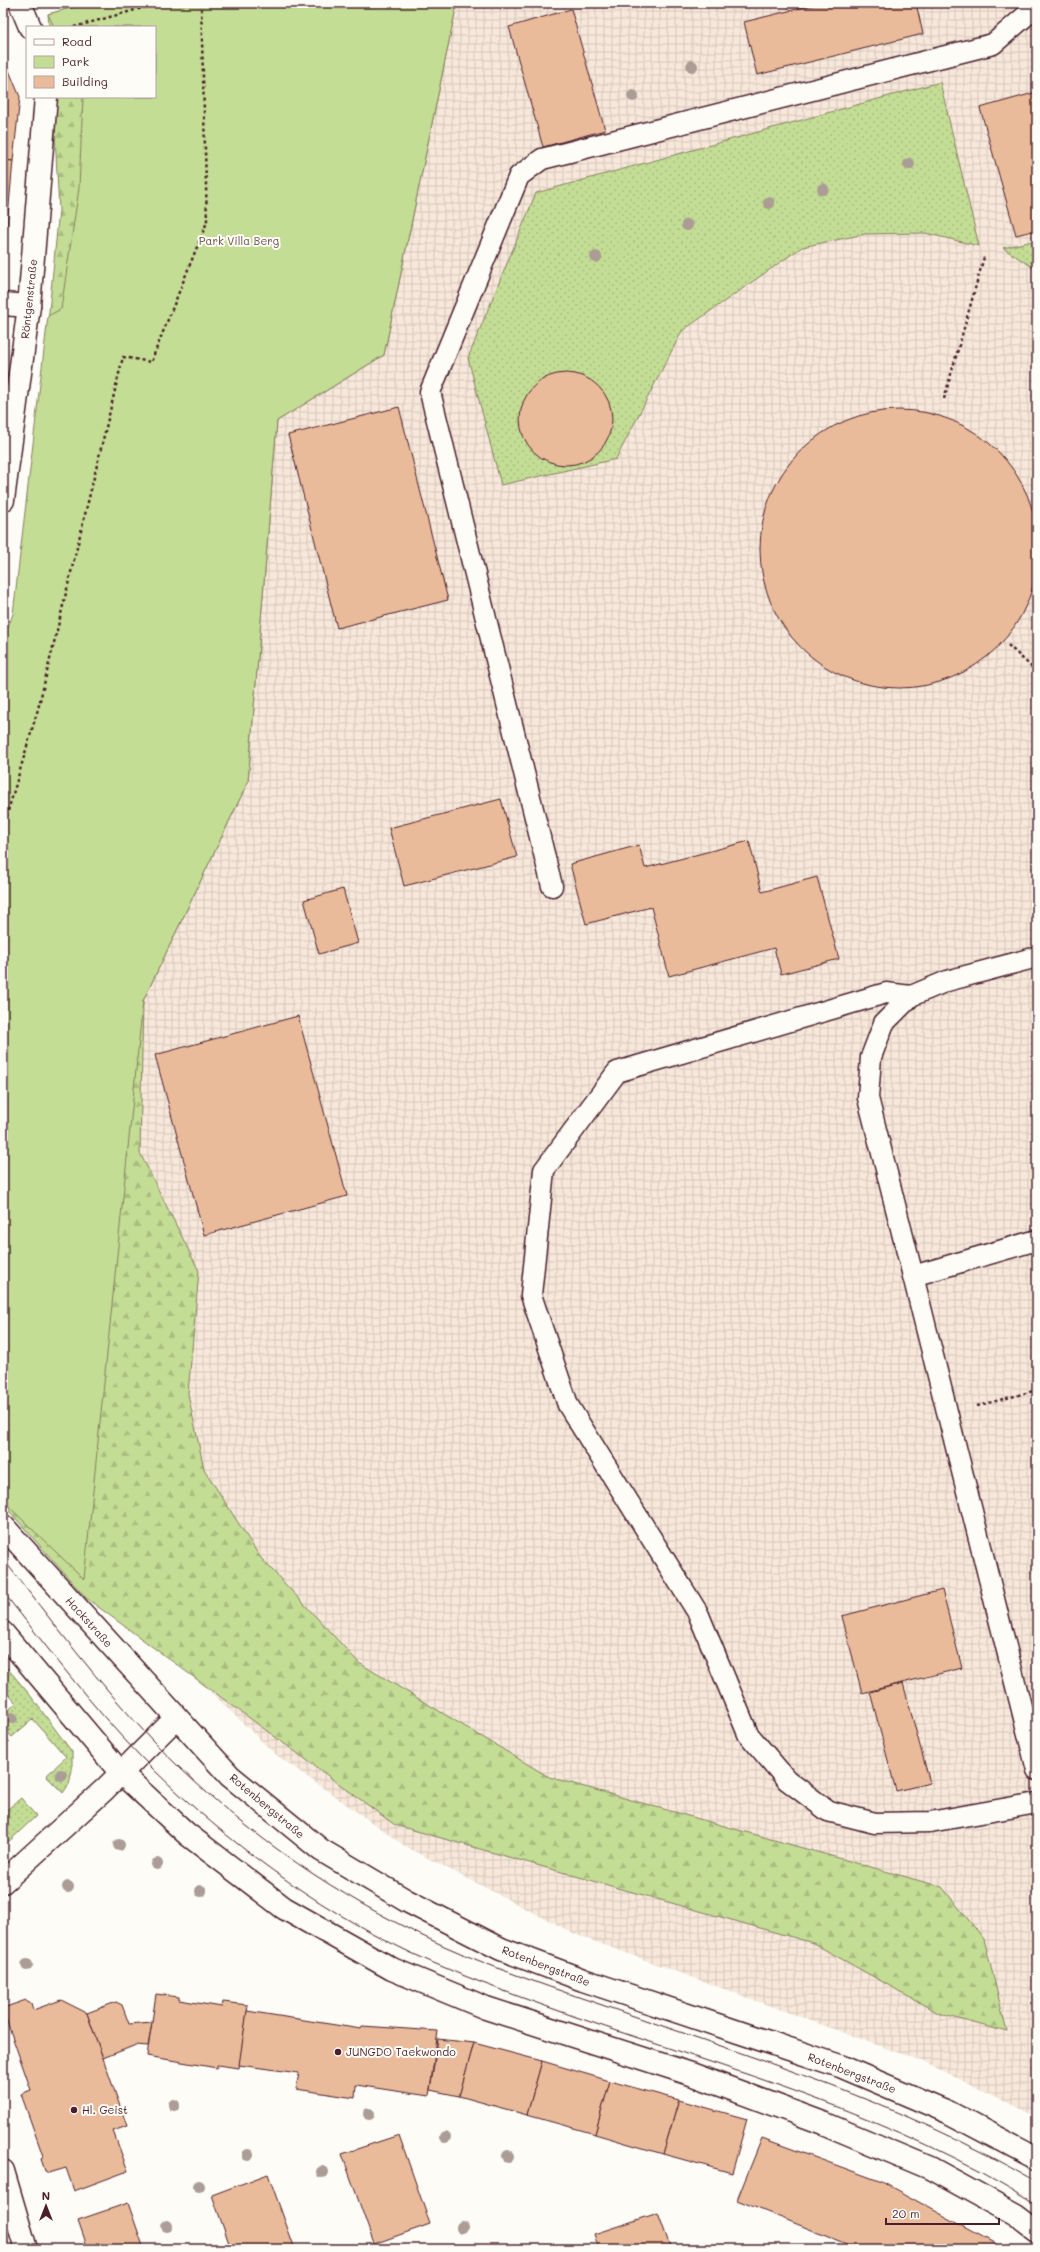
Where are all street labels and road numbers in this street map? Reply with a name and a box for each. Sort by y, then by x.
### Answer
street label: Röntgenstraße [17,258,40,340]
street label: Hackstraße [63,1593,116,1650]
street label: Rotenbergstraße [227,1770,308,1841]
street label: Rotenbergstraße [500,1942,593,1989]
street label: Rotenbergstraße [806,2049,899,2096]

